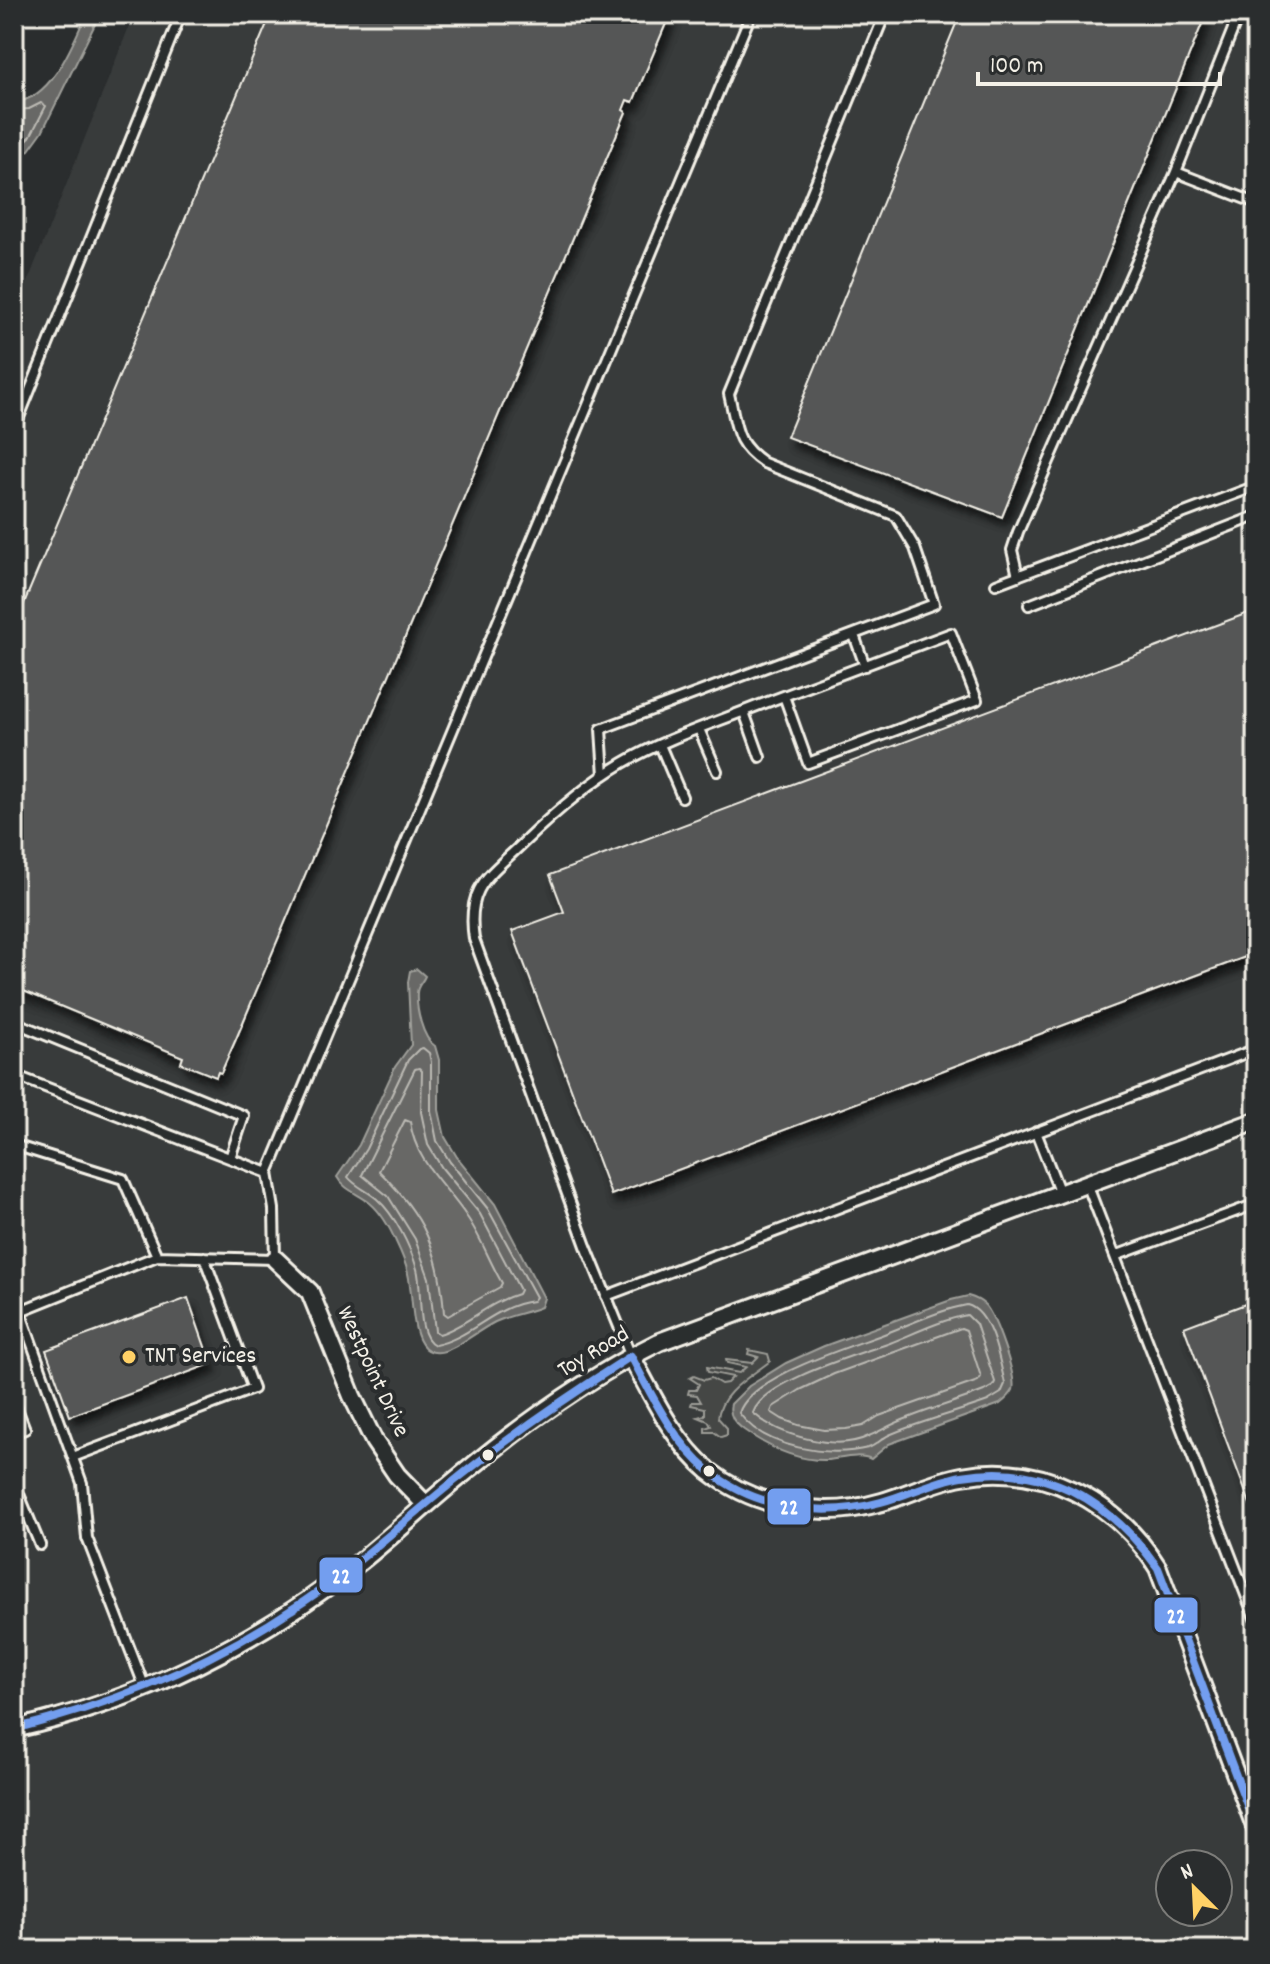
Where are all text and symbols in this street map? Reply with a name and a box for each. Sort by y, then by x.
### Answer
scale bar [978,36,1220,86]
text: 100 m [990,50,1043,84]
street label: Westpoint Drive [327,1301,417,1443]
street label: Toy Road [552,1318,636,1388]
place label: TNT Services [145,1340,256,1374]
marker: TNT Services [120,1348,138,1366]
unlabelled marker [480,1447,496,1463]
unlabelled marker [701,1463,717,1479]
line badge: 22 [766,1487,812,1526]
text: 22 [779,1494,799,1525]
line badge: 22 [318,1556,364,1594]
text: 22 [331,1563,351,1594]
line badge: 22 [1153,1596,1199,1634]
text: 22 [1166,1603,1186,1634]
north arrow [1154,1848,1234,1928]
text: N [1176,1857,1199,1889]

